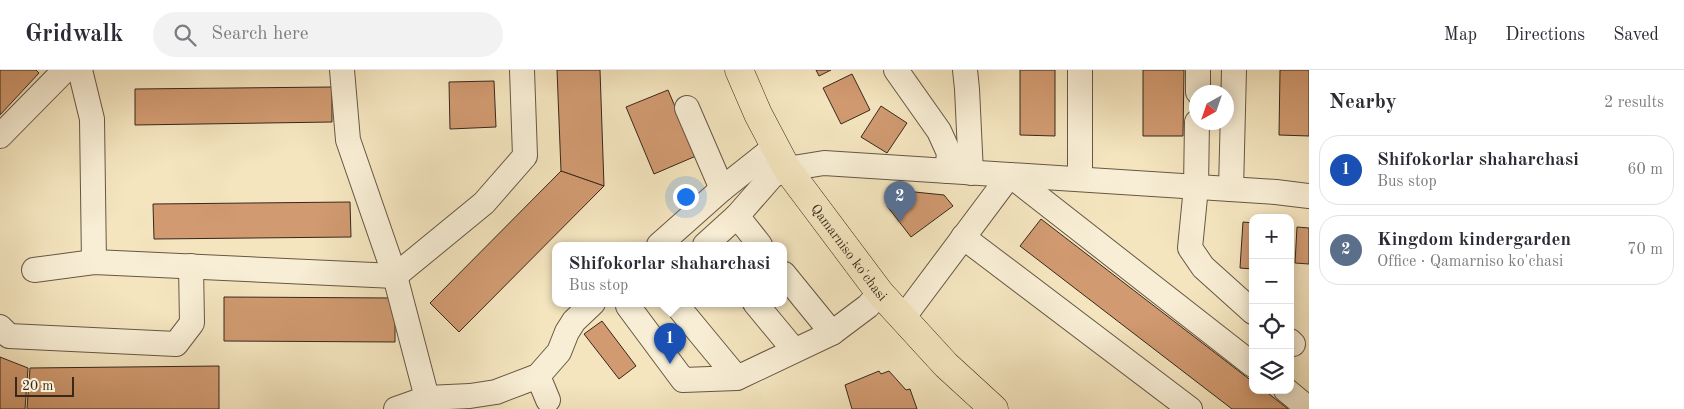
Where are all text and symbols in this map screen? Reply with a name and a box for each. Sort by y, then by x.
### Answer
search box [153,12,503,57]
icon: search [171,21,199,49]
text: Gridwalk [25,23,123,47]
text: Search here [211,25,309,44]
text: Map [1444,26,1477,44]
text: Directions [1505,26,1585,44]
text: Saved [1613,26,1659,44]
north arrow [1189,85,1234,130]
text: Nearby [1329,92,1397,113]
text: 2 results [1604,95,1664,111]
text: Shifokorlar shaharchasi [1377,151,1579,170]
text: 1 [1341,162,1351,178]
text: 60 m [1627,162,1663,178]
text: Bus stop [1377,174,1437,190]
pin: 2 [884,181,916,222]
your location [673,184,699,210]
street label: Qamarniso ko'chasi [808,202,890,304]
map controls [1249,214,1294,394]
button: + [1249,214,1294,259]
text: Kingdom kindergarden [1377,231,1571,250]
popup [552,242,787,307]
text: 2 [1341,242,1351,258]
text: 70 m [1627,242,1663,258]
text: Office · Qamarniso ko'chasi [1377,254,1563,270]
text: Shifokorlar shaharchasi [569,255,770,274]
button: − [1249,259,1294,304]
text: Bus stop [569,278,628,294]
button: locate [1249,304,1294,349]
pin: 1 [654,323,686,364]
button: layers [1249,349,1294,394]
scale bar [15,374,74,397]
text: 20 m [22,379,53,393]

